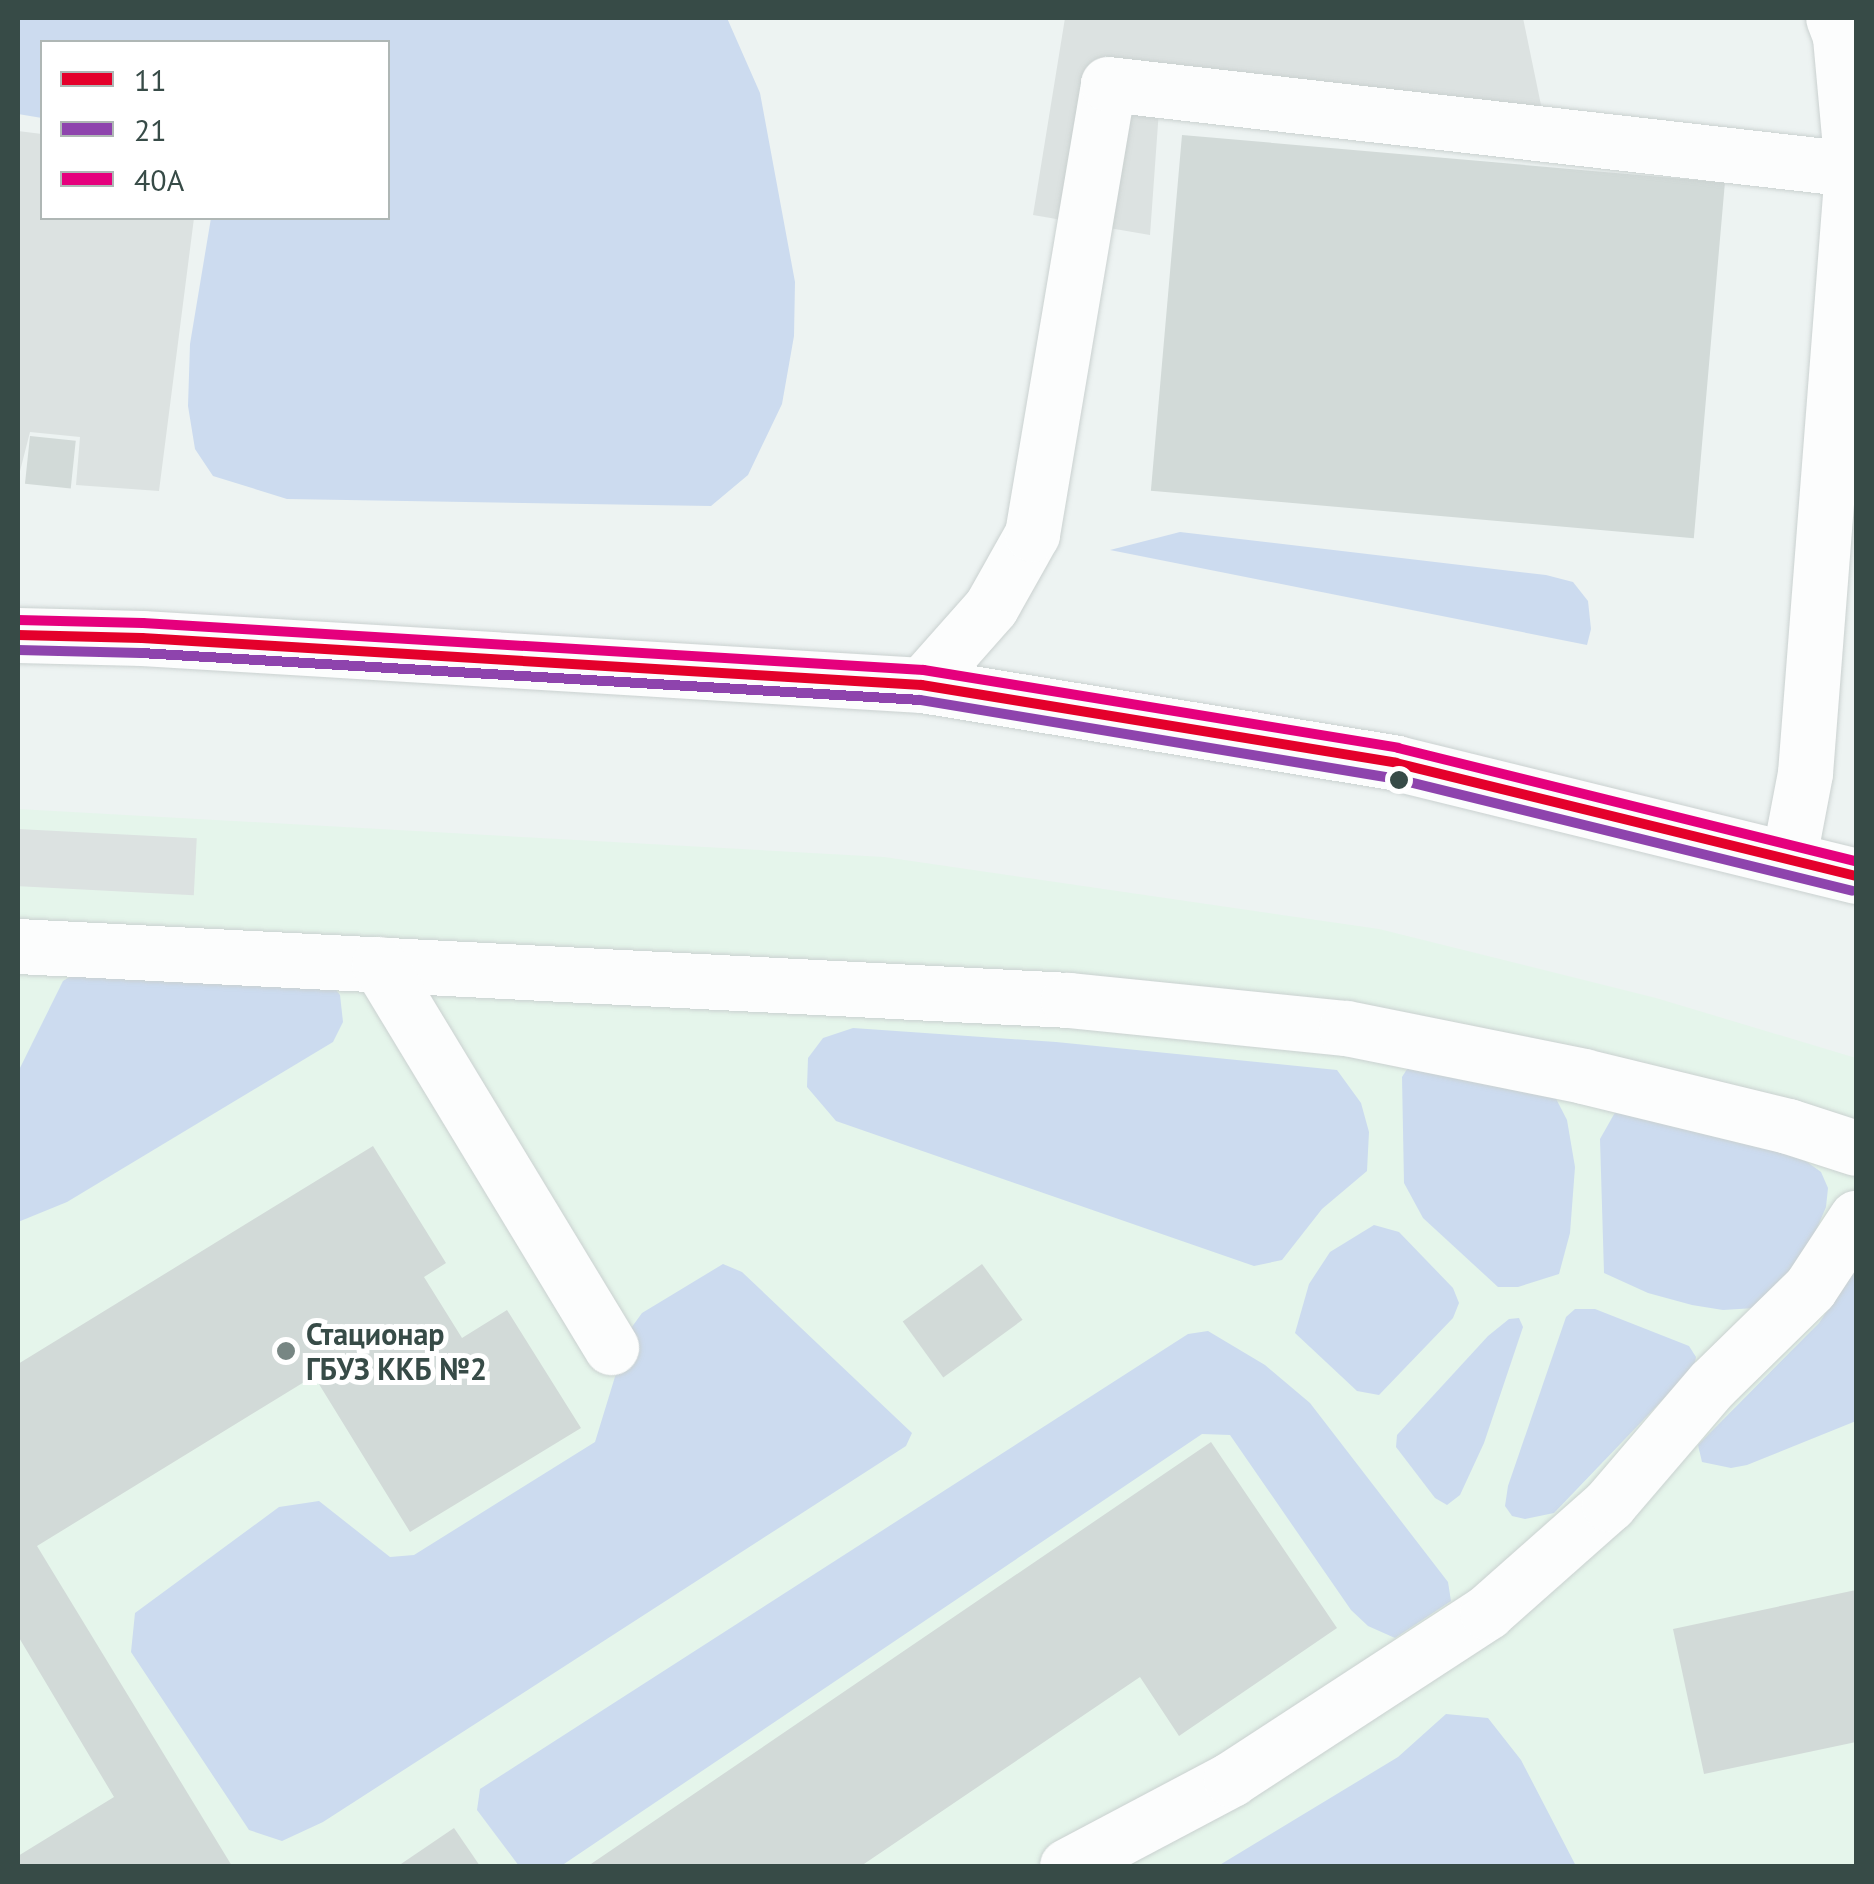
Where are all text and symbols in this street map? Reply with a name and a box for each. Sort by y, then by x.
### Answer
legend [40,40,390,220]
text: 11 [134,60,167,99]
text: 21 [134,110,167,149]
text: 40А [134,160,184,199]
unlabelled marker [1389,770,1409,790]
place label: Стационар ГБУЗ ККБ №2 [306,1316,487,1386]
marker: Стационар ГБУЗ ККБ №2 [275,1340,297,1362]

